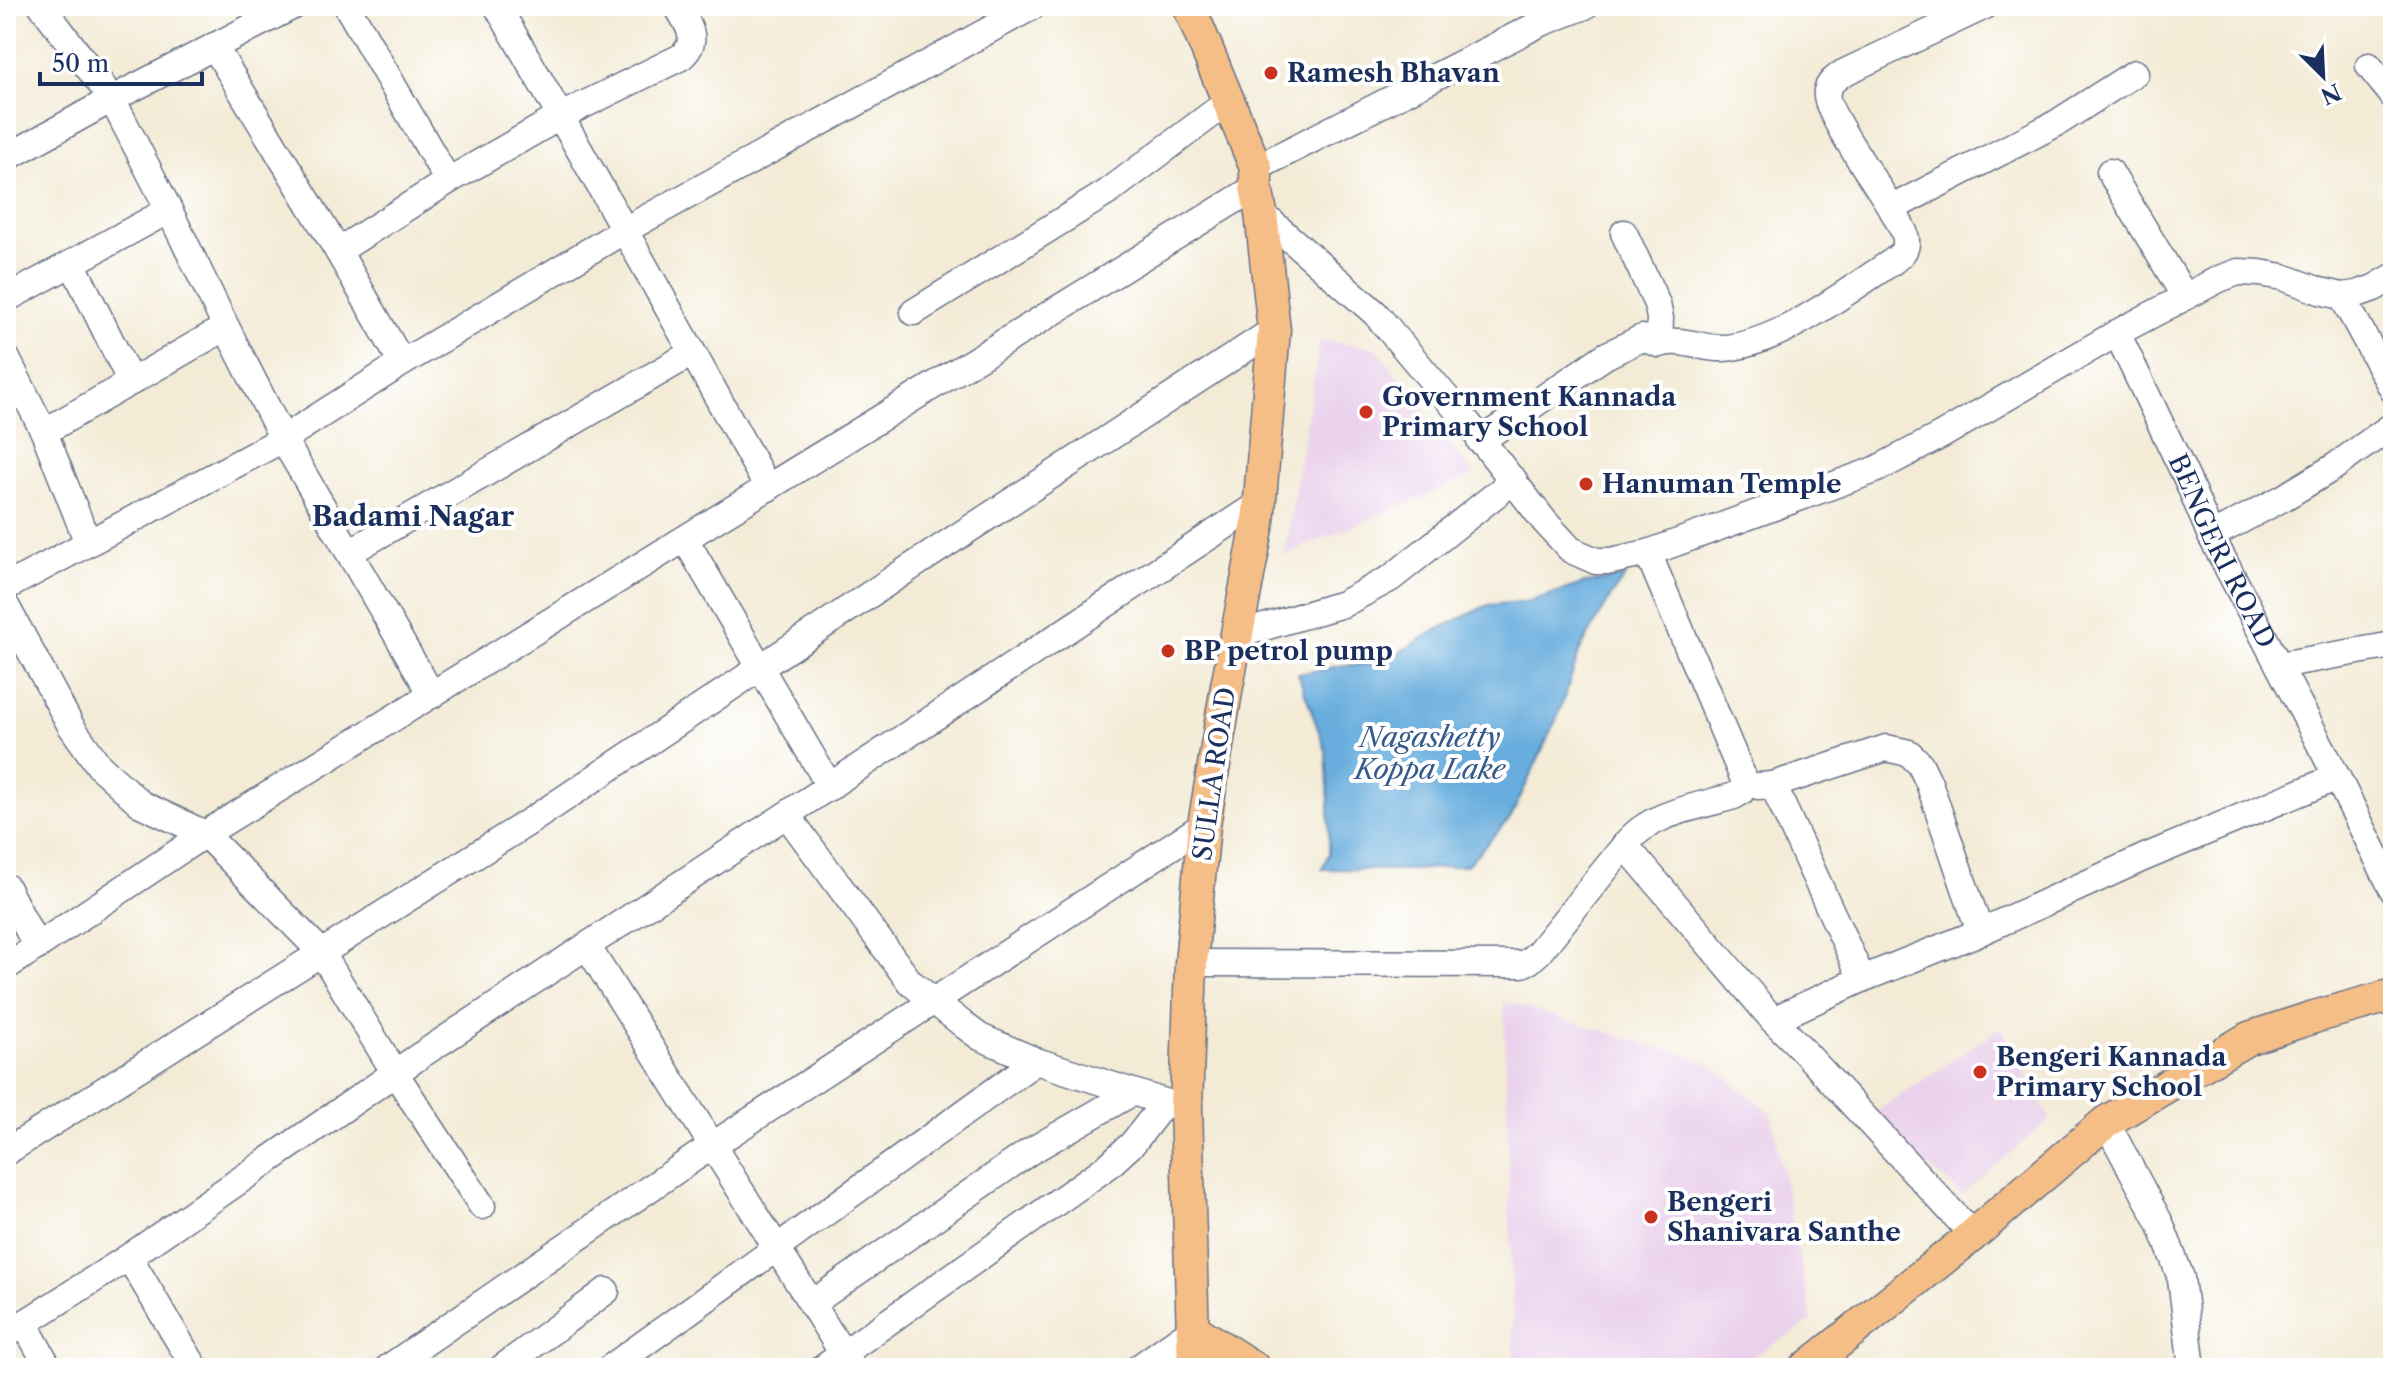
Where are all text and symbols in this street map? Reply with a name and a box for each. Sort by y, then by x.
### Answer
scale bar [40,36,202,86]
north arrow [2283,36,2363,116]
text: 50 m [52,49,109,78]
place label: Ramesh Bhavan [1287,57,1500,89]
marker: Ramesh Bhavan [1262,64,1280,82]
text: N [2317,78,2345,110]
place label: Government Kannada Primary School [1382,381,1677,443]
marker: Government Kannada Primary School [1357,403,1375,421]
street label: BENGERI ROAD [2161,449,2283,653]
place label: Hanuman Temple [1602,468,1842,500]
marker: Hanuman Temple [1577,475,1595,493]
district label: Badami Nagar [312,499,515,533]
place label: BP petrol pump [1184,635,1393,667]
marker: BP petrol pump [1159,642,1177,660]
street label: SULLA ROAD [1186,685,1242,863]
water label: Nagashetty Koppa Lake [1353,720,1507,786]
place label: Bengeri Kannada Primary School [1996,1041,2227,1103]
marker: Bengeri Kannada Primary School [1971,1063,1989,1081]
place label: Bengeri Shanivara Santhe [1667,1186,1901,1248]
marker: Bengeri Shanivara Santhe [1642,1208,1660,1226]

